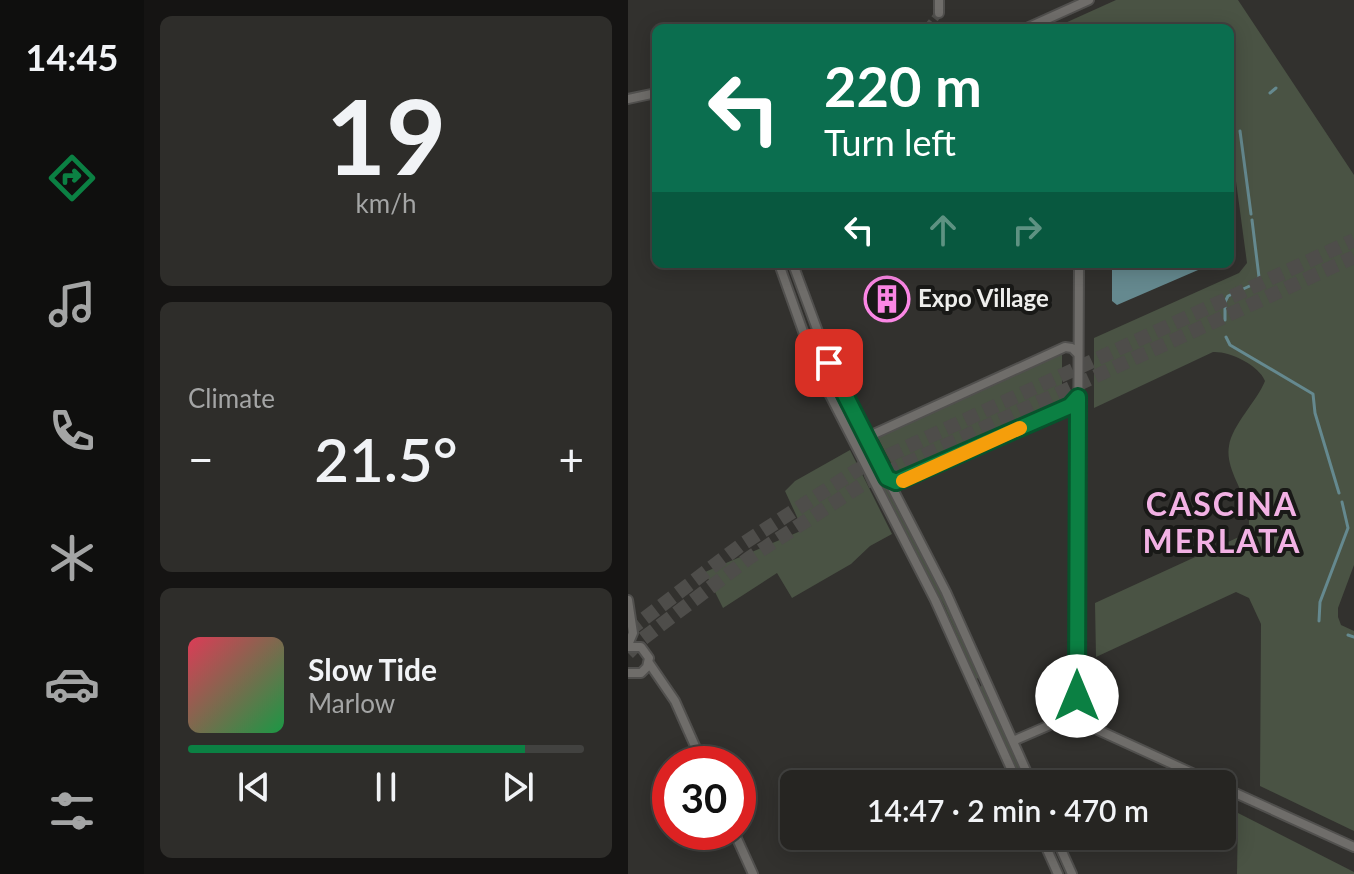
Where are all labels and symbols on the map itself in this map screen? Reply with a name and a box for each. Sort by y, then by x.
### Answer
building icon: Expo Village [863,275,911,323]
place label: Expo Village [918,283,1049,312]
pin [795,329,863,397]
district label: CASCINA MERLATA [1143,484,1301,560]
position arrow [1035,654,1119,738]
speed limit sign: 30 [652,746,756,850]

